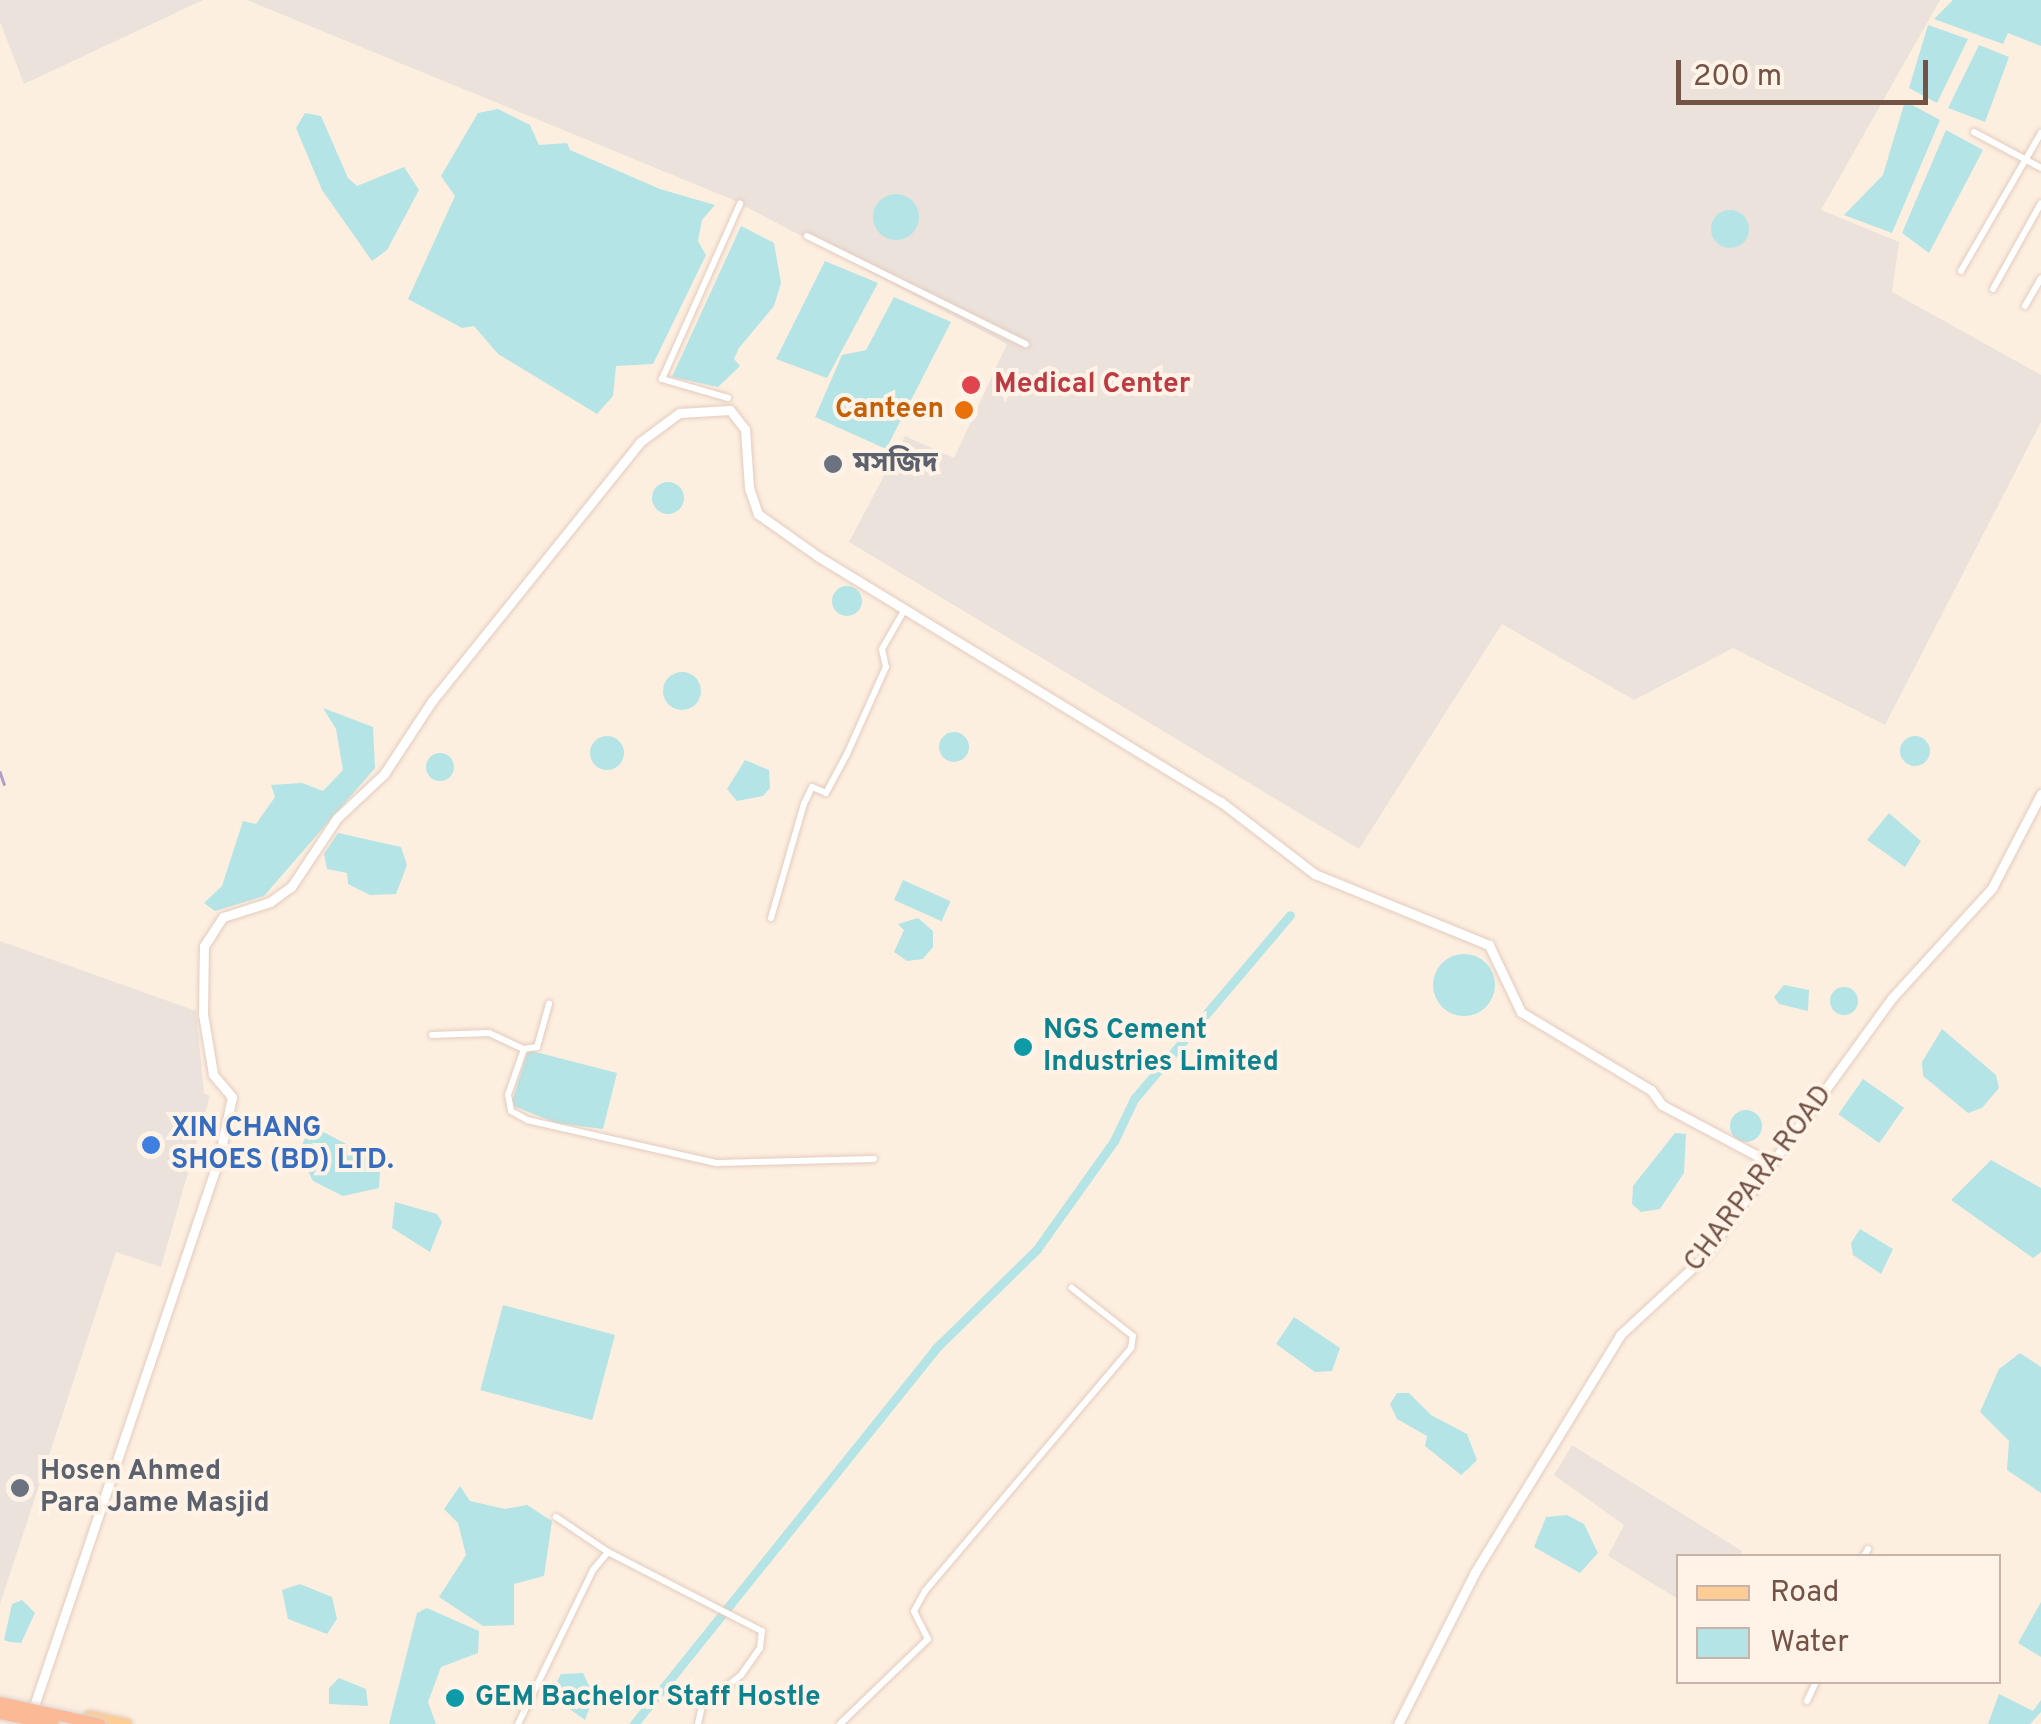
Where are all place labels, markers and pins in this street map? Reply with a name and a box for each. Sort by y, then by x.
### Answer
place label: Medical Center [994,368,1190,402]
marker: Medical Center [958,372,984,398]
place label: Canteen [835,393,944,427]
marker: Canteen [953,399,975,421]
place label: মসজিদ [853,447,938,481]
marker: মসজিদ [822,453,844,475]
place label: NGS Cement Industries Limited [1043,1014,1279,1080]
marker: NGS Cement Industries Limited [1012,1036,1034,1058]
place label: XIN CHANG SHOES (BD) LTD. [171,1112,394,1178]
marker: XIN CHANG SHOES (BD) LTD. [140,1134,162,1156]
place label: Hosen Ahmed Para Jame Masjid [40,1455,270,1521]
marker: Hosen Ahmed Para Jame Masjid [9,1477,31,1499]
place label: GEM Bachelor Staff Hostle [475,1681,821,1715]
marker: GEM Bachelor Staff Hostle [444,1687,466,1709]

